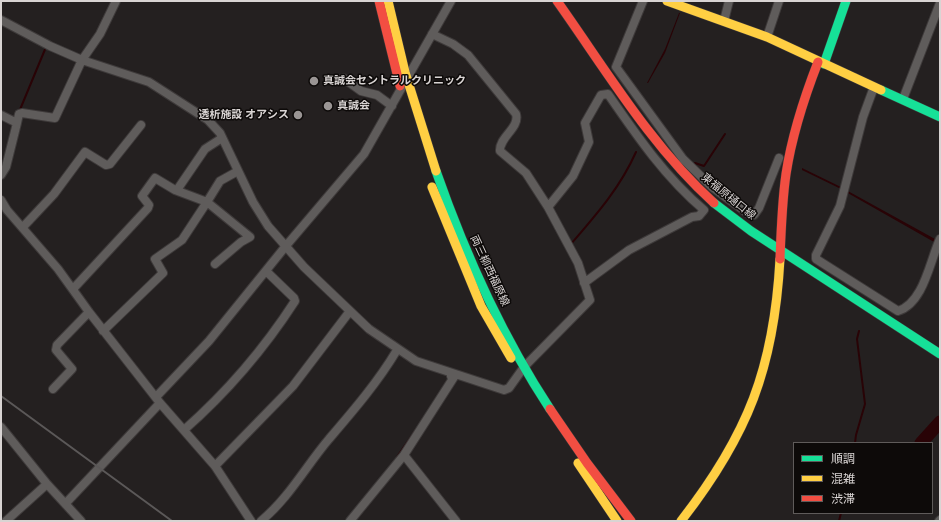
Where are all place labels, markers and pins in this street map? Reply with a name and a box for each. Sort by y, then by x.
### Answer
place label: 真誠会セントラルクリニック [323,74,466,88]
marker: 真誠会セントラルクリニック [308,75,320,87]
place label: 真誠会 [337,99,370,113]
marker: 真誠会 [322,100,334,112]
place label: 透析施設 オアシス [199,108,289,122]
marker: 透析施設 オアシス [292,109,304,121]

